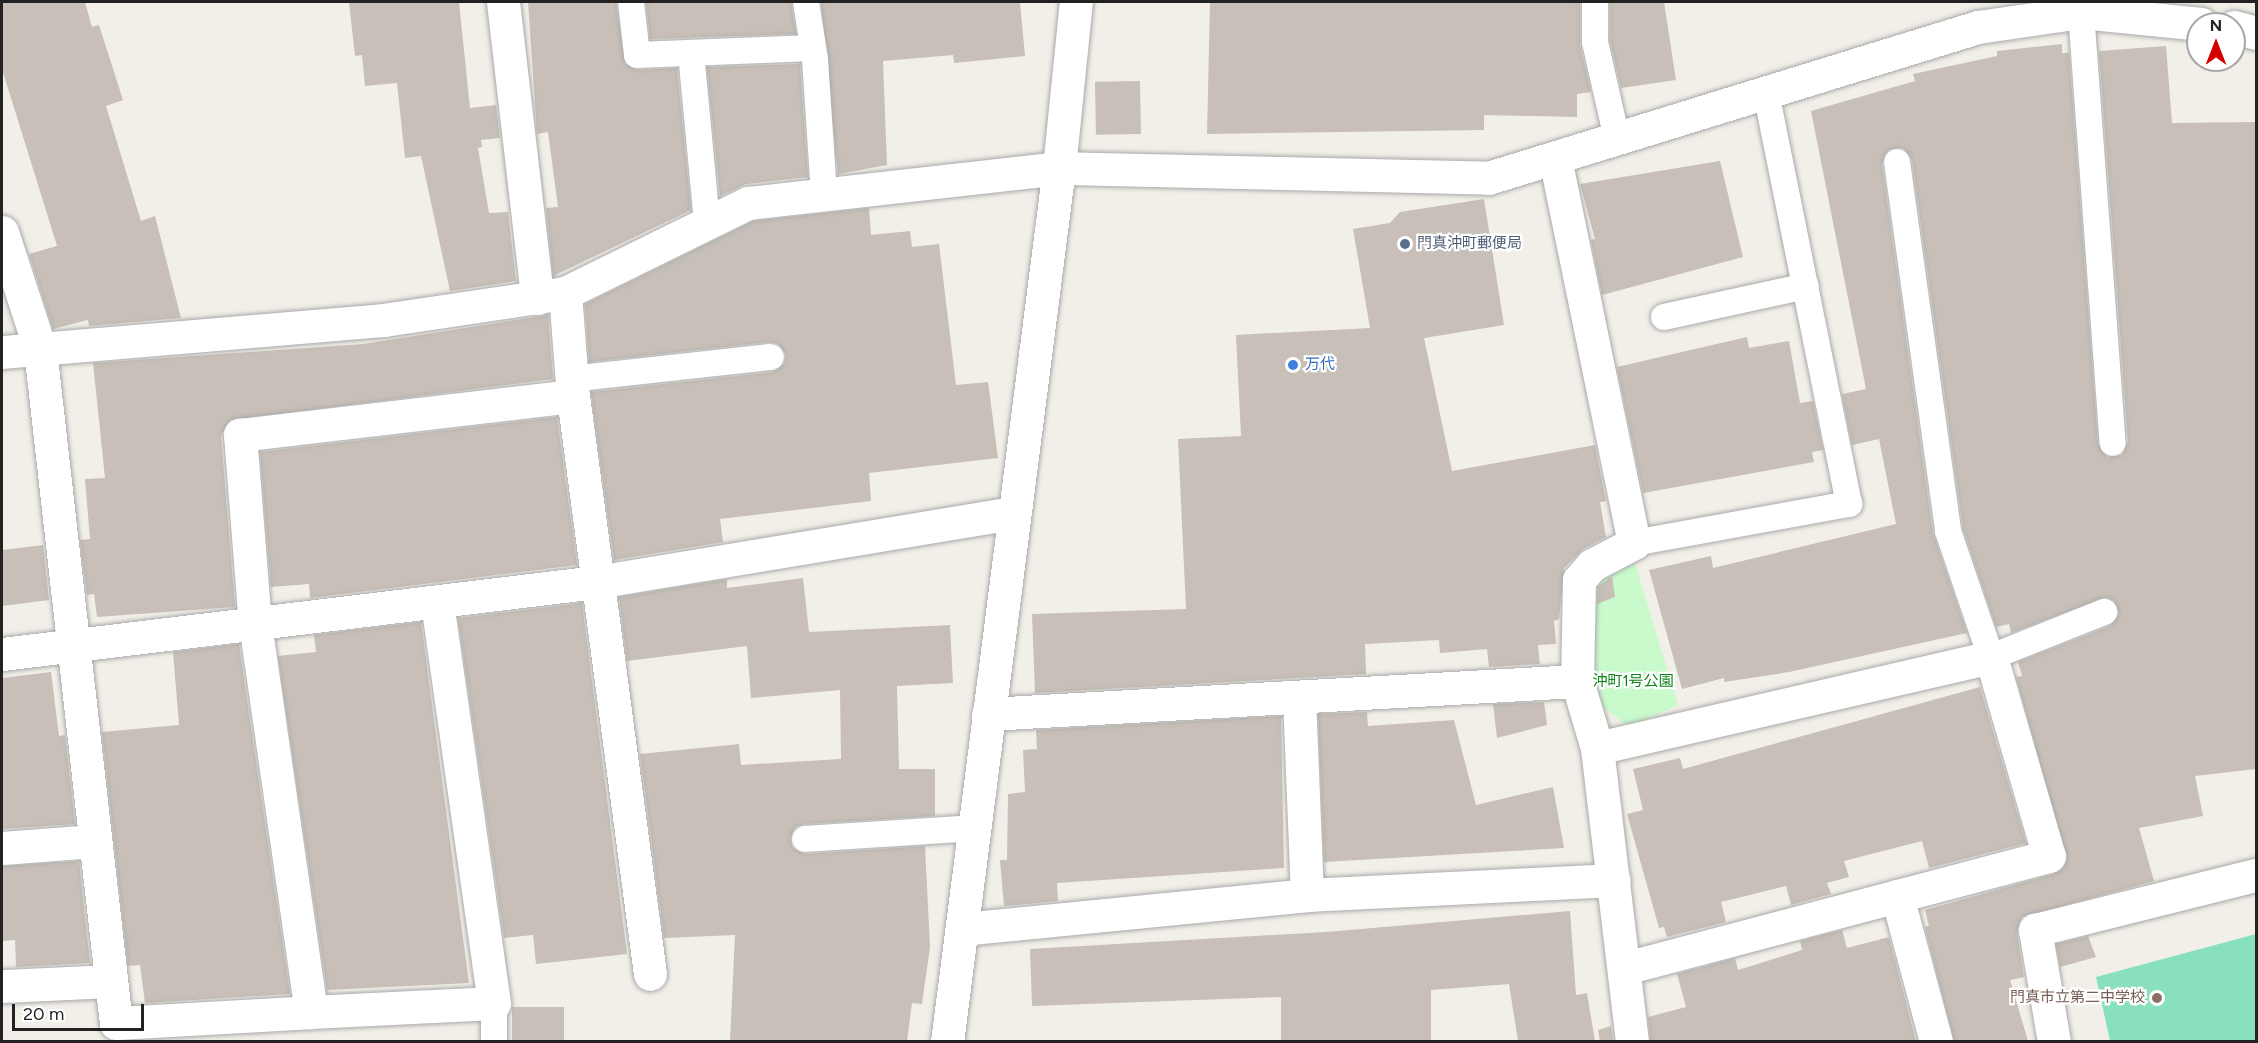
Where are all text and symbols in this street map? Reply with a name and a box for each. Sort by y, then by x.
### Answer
north arrow [2186,12,2246,72]
text: N [2210,16,2222,35]
place label: 門真沖町郵便局 [1417,235,1522,253]
marker: 門真沖町郵便局 [1398,237,1412,251]
place label: 万代 [1305,356,1335,374]
marker: 万代 [1286,358,1300,372]
park label: 沖町1号公園 [1592,673,1674,691]
place label: 門真市立第二中学校 [2010,989,2145,1007]
marker: 門真市立第二中学校 [2150,991,2164,1005]
scale bar [15,992,147,1030]
text: 20 m [23,1003,64,1025]

